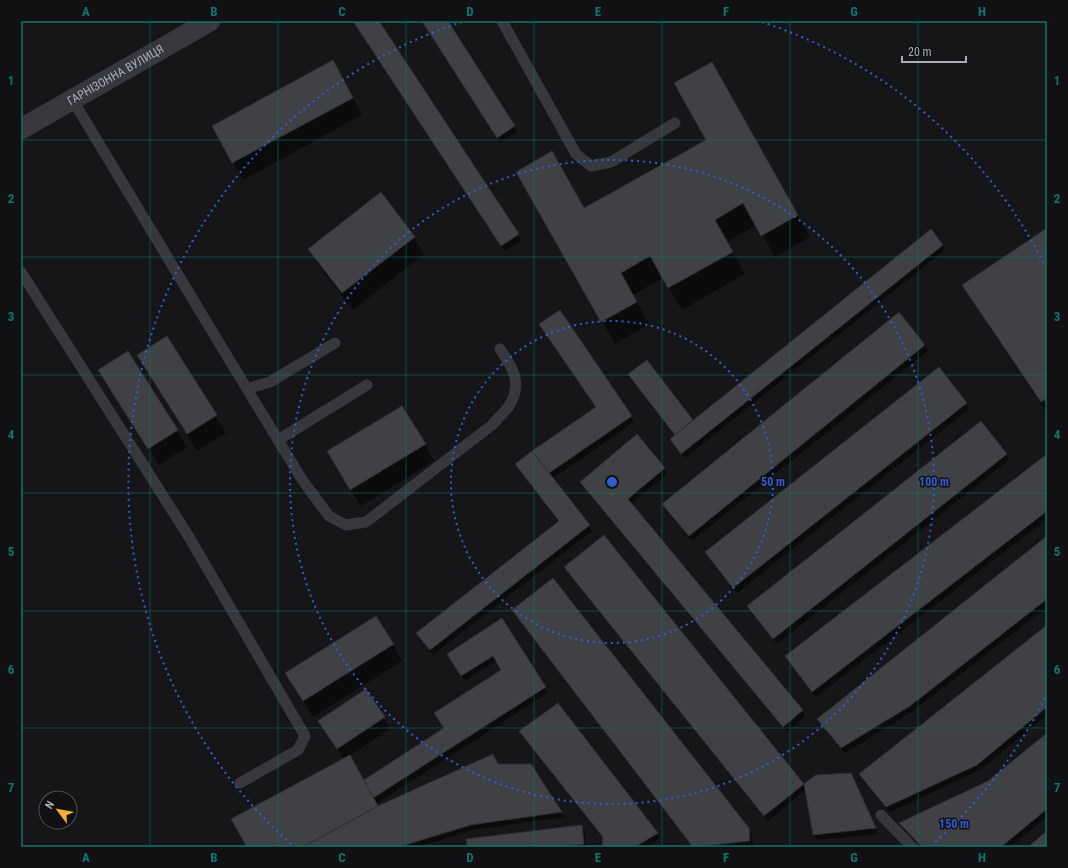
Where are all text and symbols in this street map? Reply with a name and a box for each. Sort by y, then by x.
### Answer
text: A [82,4,90,19]
text: B [210,4,218,19]
text: C [338,4,346,19]
text: D [466,4,474,19]
text: E [595,4,602,19]
text: F [723,4,729,19]
text: G [850,4,858,19]
text: H [978,4,986,19]
scale bar [902,38,966,64]
street label: ГАРНІЗОННА ВУЛИЦЯ [65,42,166,108]
text: 20 m [908,45,932,59]
text: 1 [8,73,14,88]
text: 1 [1054,73,1060,88]
text: 2 [8,191,15,206]
text: 2 [1054,191,1061,206]
text: 3 [8,309,14,324]
text: 3 [1054,309,1060,324]
text: 4 [8,427,15,442]
text: 4 [1054,427,1061,442]
centre of rings [605,475,619,489]
text: 50 m [761,475,785,489]
text: 100 m [919,475,949,489]
text: 5 [8,544,15,559]
text: 5 [1054,544,1061,559]
text: 6 [8,662,15,677]
text: 6 [1054,662,1061,677]
text: 7 [8,780,15,795]
text: 7 [1054,780,1061,795]
north arrow [38,790,78,830]
text: N [43,798,57,811]
text: 150 m [939,817,969,831]
text: A [82,850,90,865]
text: B [210,850,218,865]
text: C [338,850,346,865]
text: D [466,850,474,865]
text: E [595,850,602,865]
text: F [723,850,729,865]
text: G [850,850,858,865]
text: H [978,850,986,865]

